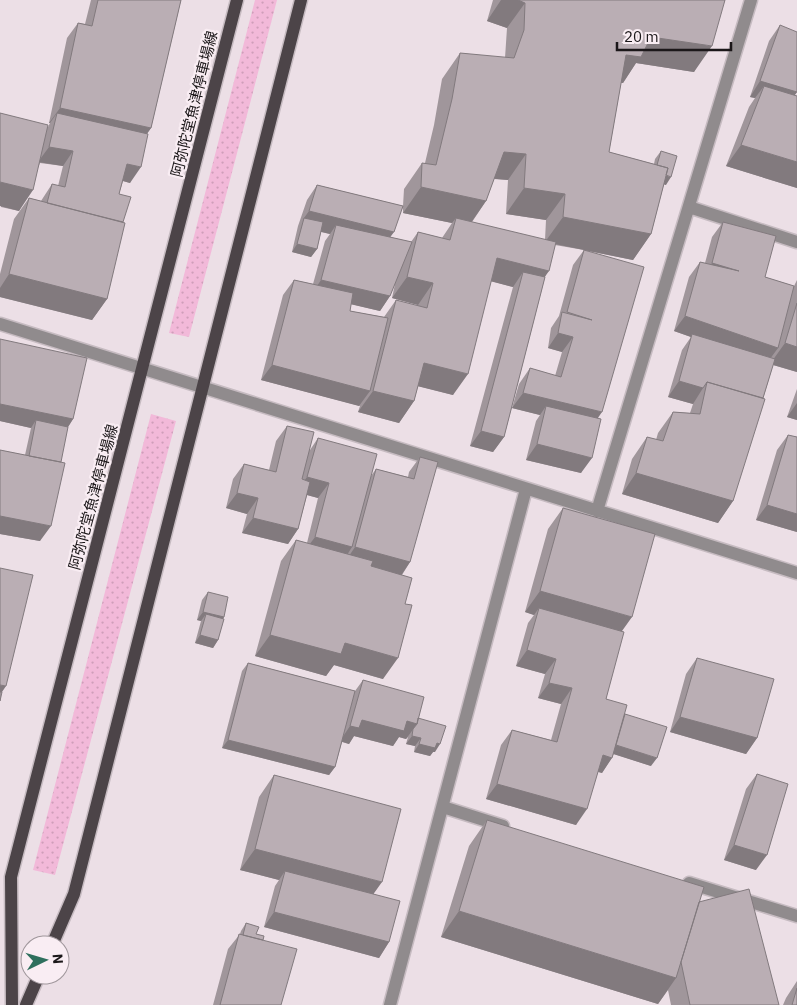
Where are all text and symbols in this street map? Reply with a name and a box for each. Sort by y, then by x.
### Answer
scale bar [617,20,731,52]
text: 20 m [624,27,659,46]
street label: 阿弥陀堂魚津停車場線 [167,29,221,179]
street label: 阿弥陀堂魚津停車場線 [64,422,122,572]
north arrow [20,935,70,985]
text: N [49,953,67,965]

